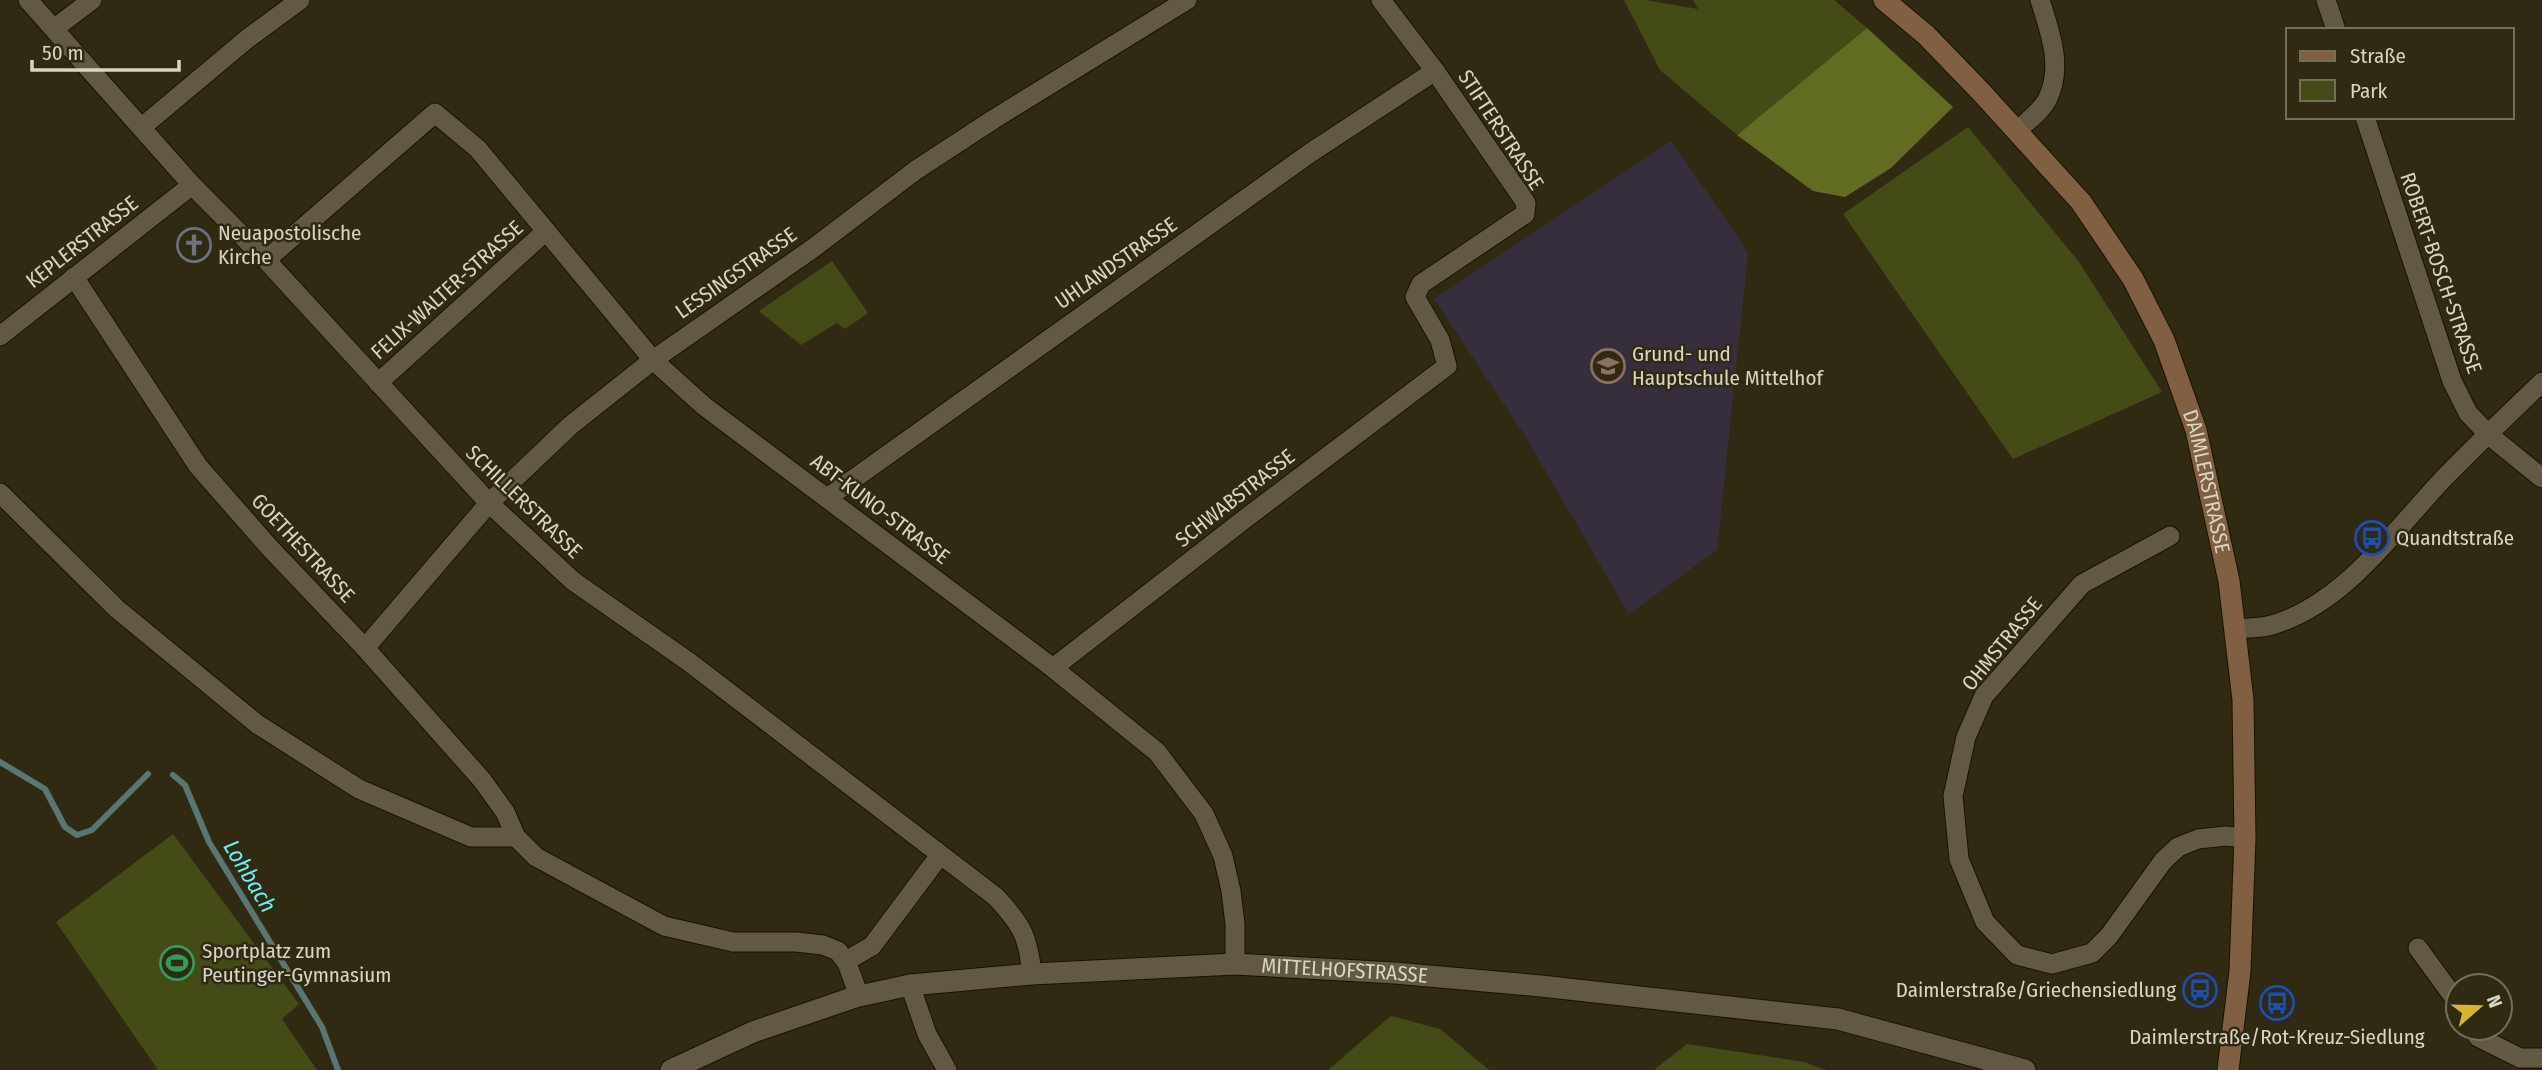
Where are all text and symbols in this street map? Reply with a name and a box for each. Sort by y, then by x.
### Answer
scale bar [32,28,178,72]
legend [2286,28,2514,119]
text: 50 m [42,40,84,66]
text: Straße [2350,43,2406,69]
street label: STIFTERSTRASSE [1453,65,1550,195]
text: Park [2350,78,2388,104]
street label: ROBERT-BOSCH-STRASSE [2394,169,2488,377]
street label: KEPLERSTRASSE [21,190,143,294]
street label: UHLANDSTRASSE [1050,211,1182,315]
street label: FELIX-WALTER-STRASSE [366,215,528,365]
place label: Neuapostolische Kirche [218,220,361,270]
street label: LESSINGSTRASSE [670,221,802,324]
church icon: Neuapostolische Kirche [175,226,213,264]
place label: Grund- und Hauptschule Mittelhof [1632,341,1824,391]
school or university icon: Grund- und Hauptschule Mittelhof [1589,347,1627,385]
street label: DAIMLERSTRASSE [2177,406,2236,556]
street label: SCHILLERSTRASSE [460,440,588,564]
street label: SCHWABSTRASSE [1170,443,1300,553]
street label: ABT-KUNO-STRASSE [805,448,955,570]
street label: GOETHESTRASSE [246,488,360,608]
bus stop icon: Quandtstraße [2353,519,2391,557]
place label: Quandtstraße [2396,525,2514,551]
street label: OHMSTRASSE [1956,592,2048,696]
water label: Lohbach [218,835,282,917]
place label: Sportplatz zum Peutinger-Gymnasium [202,938,391,988]
sports icon: Sportplatz zum Peutinger-Gymnasium [158,944,196,982]
street label: MITTELHOFSTRASSE [1261,953,1429,989]
bus stop icon: Daimlerstraße/Griechensiedlung [2181,971,2219,1009]
north arrow [2444,972,2514,1042]
place label: Daimlerstraße/Griechensiedlung [1896,977,2176,1003]
bus stop icon: Daimlerstraße/Rot-Kreuz-Siedlung [2258,984,2296,1022]
text: N [2482,992,2507,1011]
place label: Daimlerstraße/Rot-Kreuz-Siedlung [2129,1024,2425,1050]

